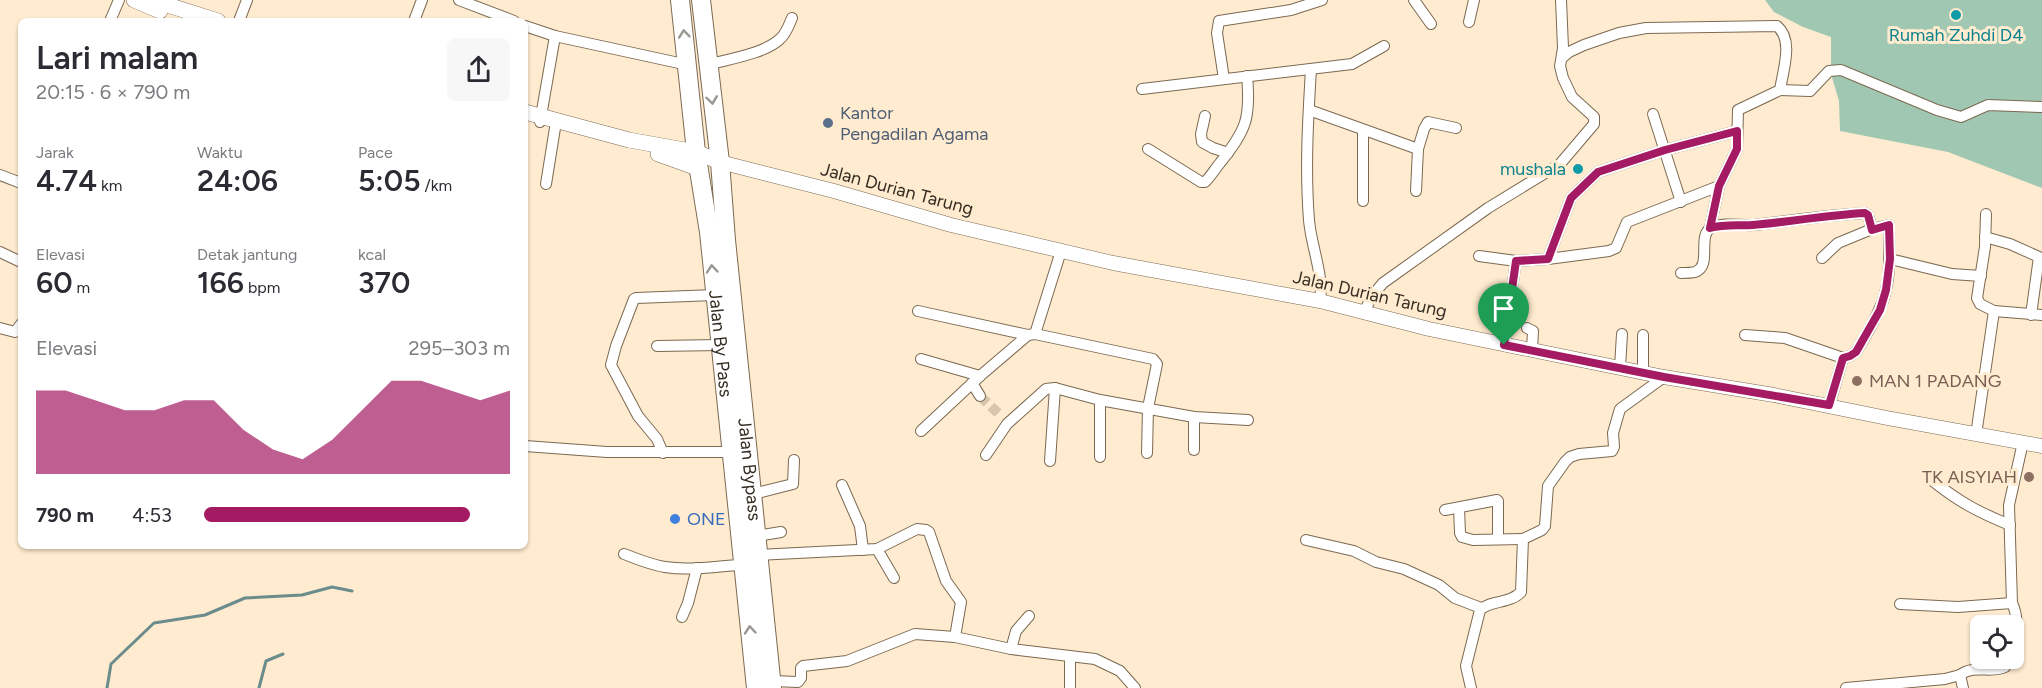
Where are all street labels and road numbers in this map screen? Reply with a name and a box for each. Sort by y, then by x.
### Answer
street label: Jalan Durian Tarung [818,158,976,220]
street label: Jalan Durian Tarung [1291,266,1449,322]
street label: Jalan By Pass [704,289,737,398]
street label: Jalan Bypass [733,417,766,522]

